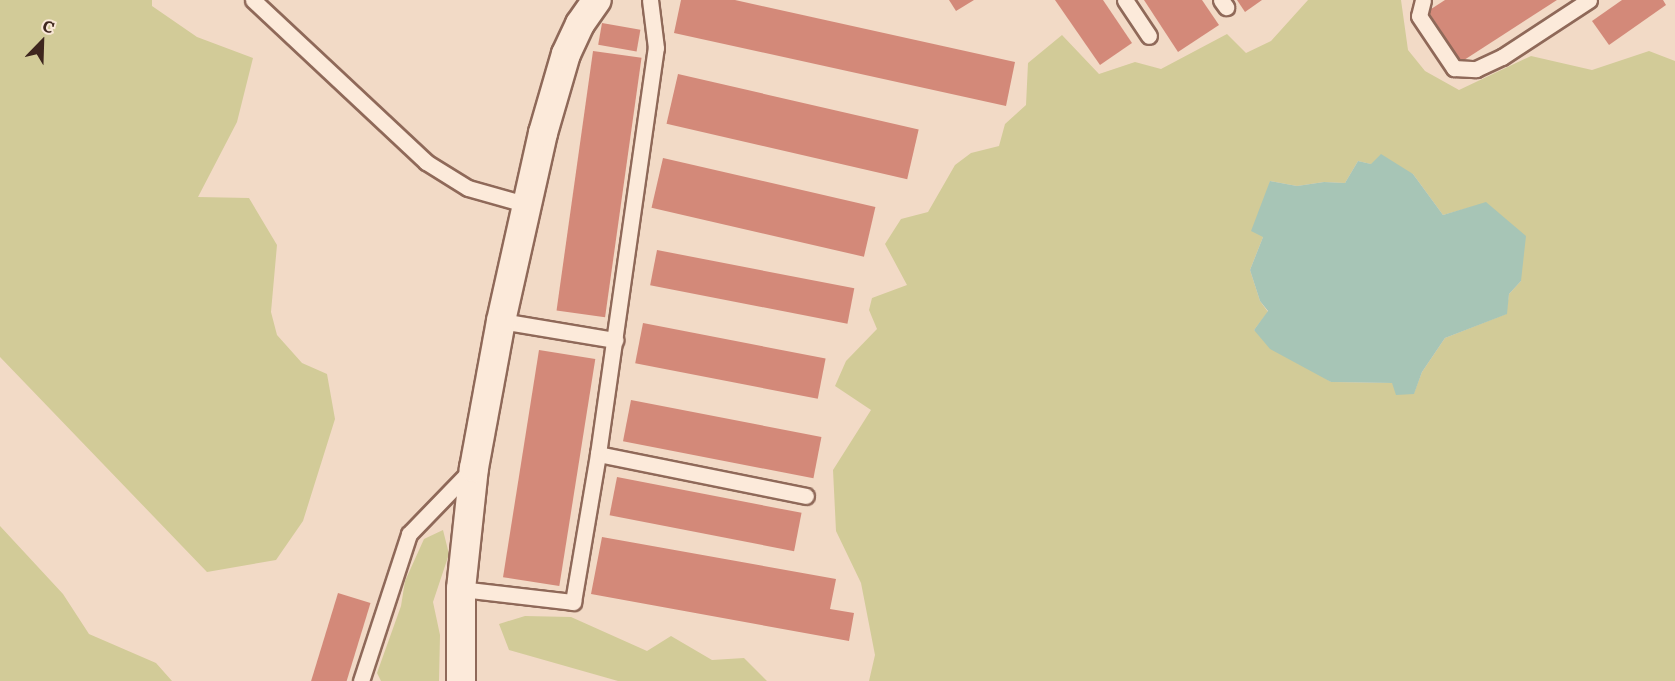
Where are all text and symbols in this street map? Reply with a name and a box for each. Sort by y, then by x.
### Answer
north arrow [12,12,72,72]
text: С [39,12,59,39]

